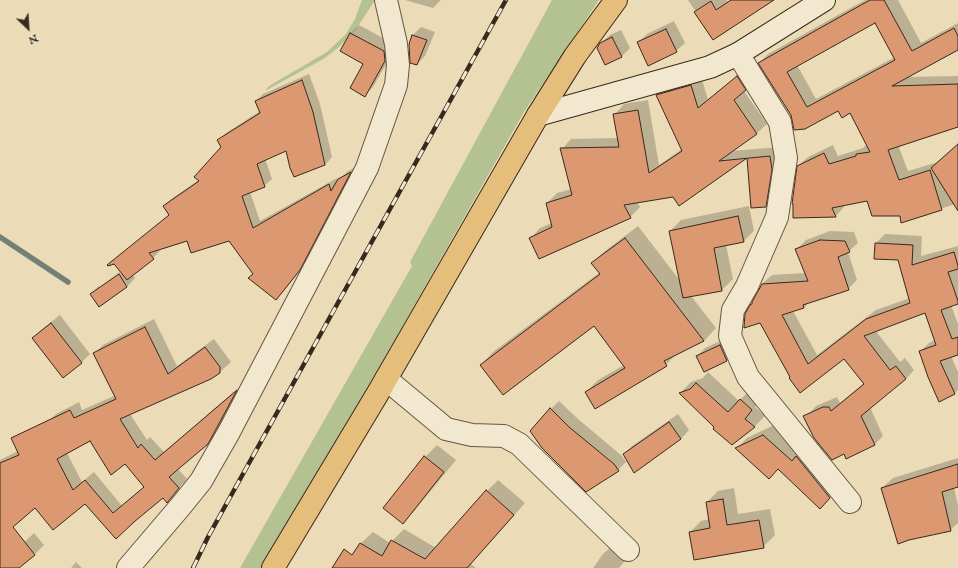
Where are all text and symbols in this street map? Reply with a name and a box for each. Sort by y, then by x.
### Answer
north arrow [8,8,48,48]
text: N [26,31,40,47]

